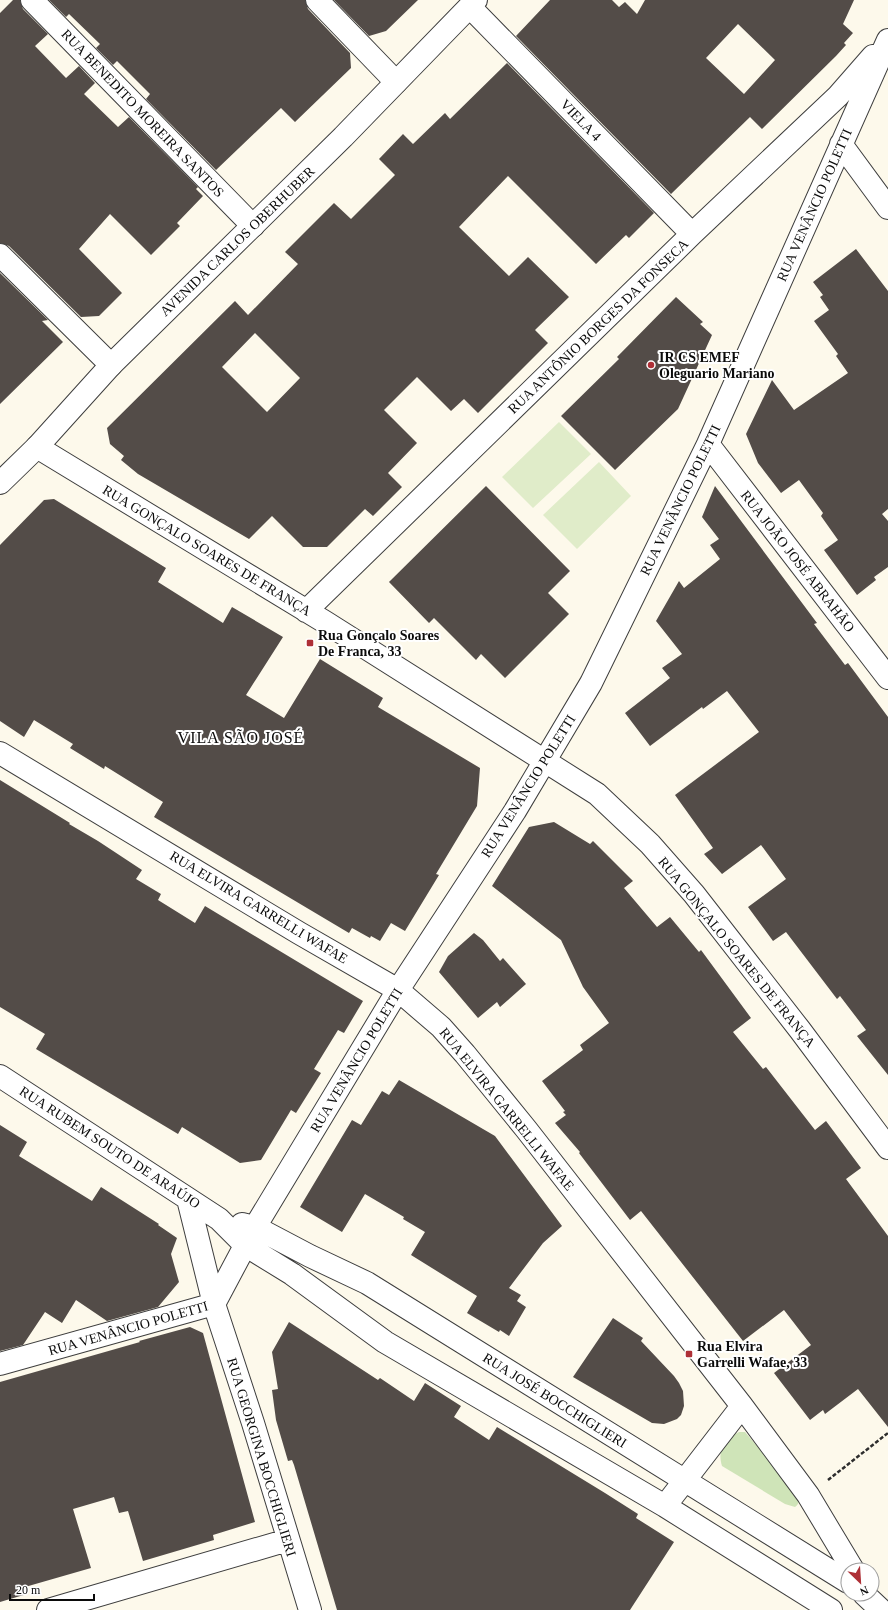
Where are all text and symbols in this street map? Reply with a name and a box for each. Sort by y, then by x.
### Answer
street label: RUA BENEDITO MOREIRA SANTOS [58,26,227,200]
street label: VIELA 4 [557,97,604,144]
street label: RUA VENÂNCIO POLETTI [773,126,855,284]
street label: AVENIDA CARLOS OBERHUBER [157,163,318,319]
street label: RUA ANTÔNIO BORGES DA FONSECA [505,235,692,417]
place label: IR CS EMEF Oleguario Mariano [659,350,775,381]
marker: IR CS EMEF Oleguario Mariano [646,360,656,370]
street label: RUA VENÂNCIO POLETTI [637,422,724,578]
street label: RUA GONÇALO SOARES DE FRANÇA [100,482,314,619]
street label: RUA JOÃO JOSÉ ABRAHÃO [738,487,858,635]
place label: Rua Gonçalo Soares De Franca, 33 [318,628,440,659]
marker: Rua Gonçalo Soares De Franca, 33 [305,638,315,648]
street label: RUA VENÂNCIO POLETTI [477,711,579,860]
district label: VILA SÃO JOSÉ [178,728,304,746]
street label: RUA ELVIRA GARRELLI WAFAE [167,848,350,967]
street label: RUA GONÇALO SOARES DE FRANÇA [655,854,819,1051]
street label: RUA VENÂNCIO POLETTI [307,985,406,1135]
street label: RUA ELVIRA GARRELLI WAFAE [436,1025,577,1194]
street label: RUA RUBEM SOUTO DE ARAÚJO [17,1083,203,1211]
street label: RUA VENÂNCIO POLETTI [46,1297,210,1358]
place label: Rua Elvira Garrelli Wafae, 33 [697,1339,807,1370]
street label: RUA JOSÉ BOCCHIGLIERI [480,1349,630,1451]
marker: Rua Elvira Garrelli Wafae, 33 [684,1349,694,1359]
street label: RUA GEORGINA BOCCHIGLIERI [224,1356,299,1559]
north arrow [840,1562,880,1602]
scale bar [10,1576,94,1602]
text: 20 m [16,1583,41,1597]
text: N [858,1584,870,1598]

